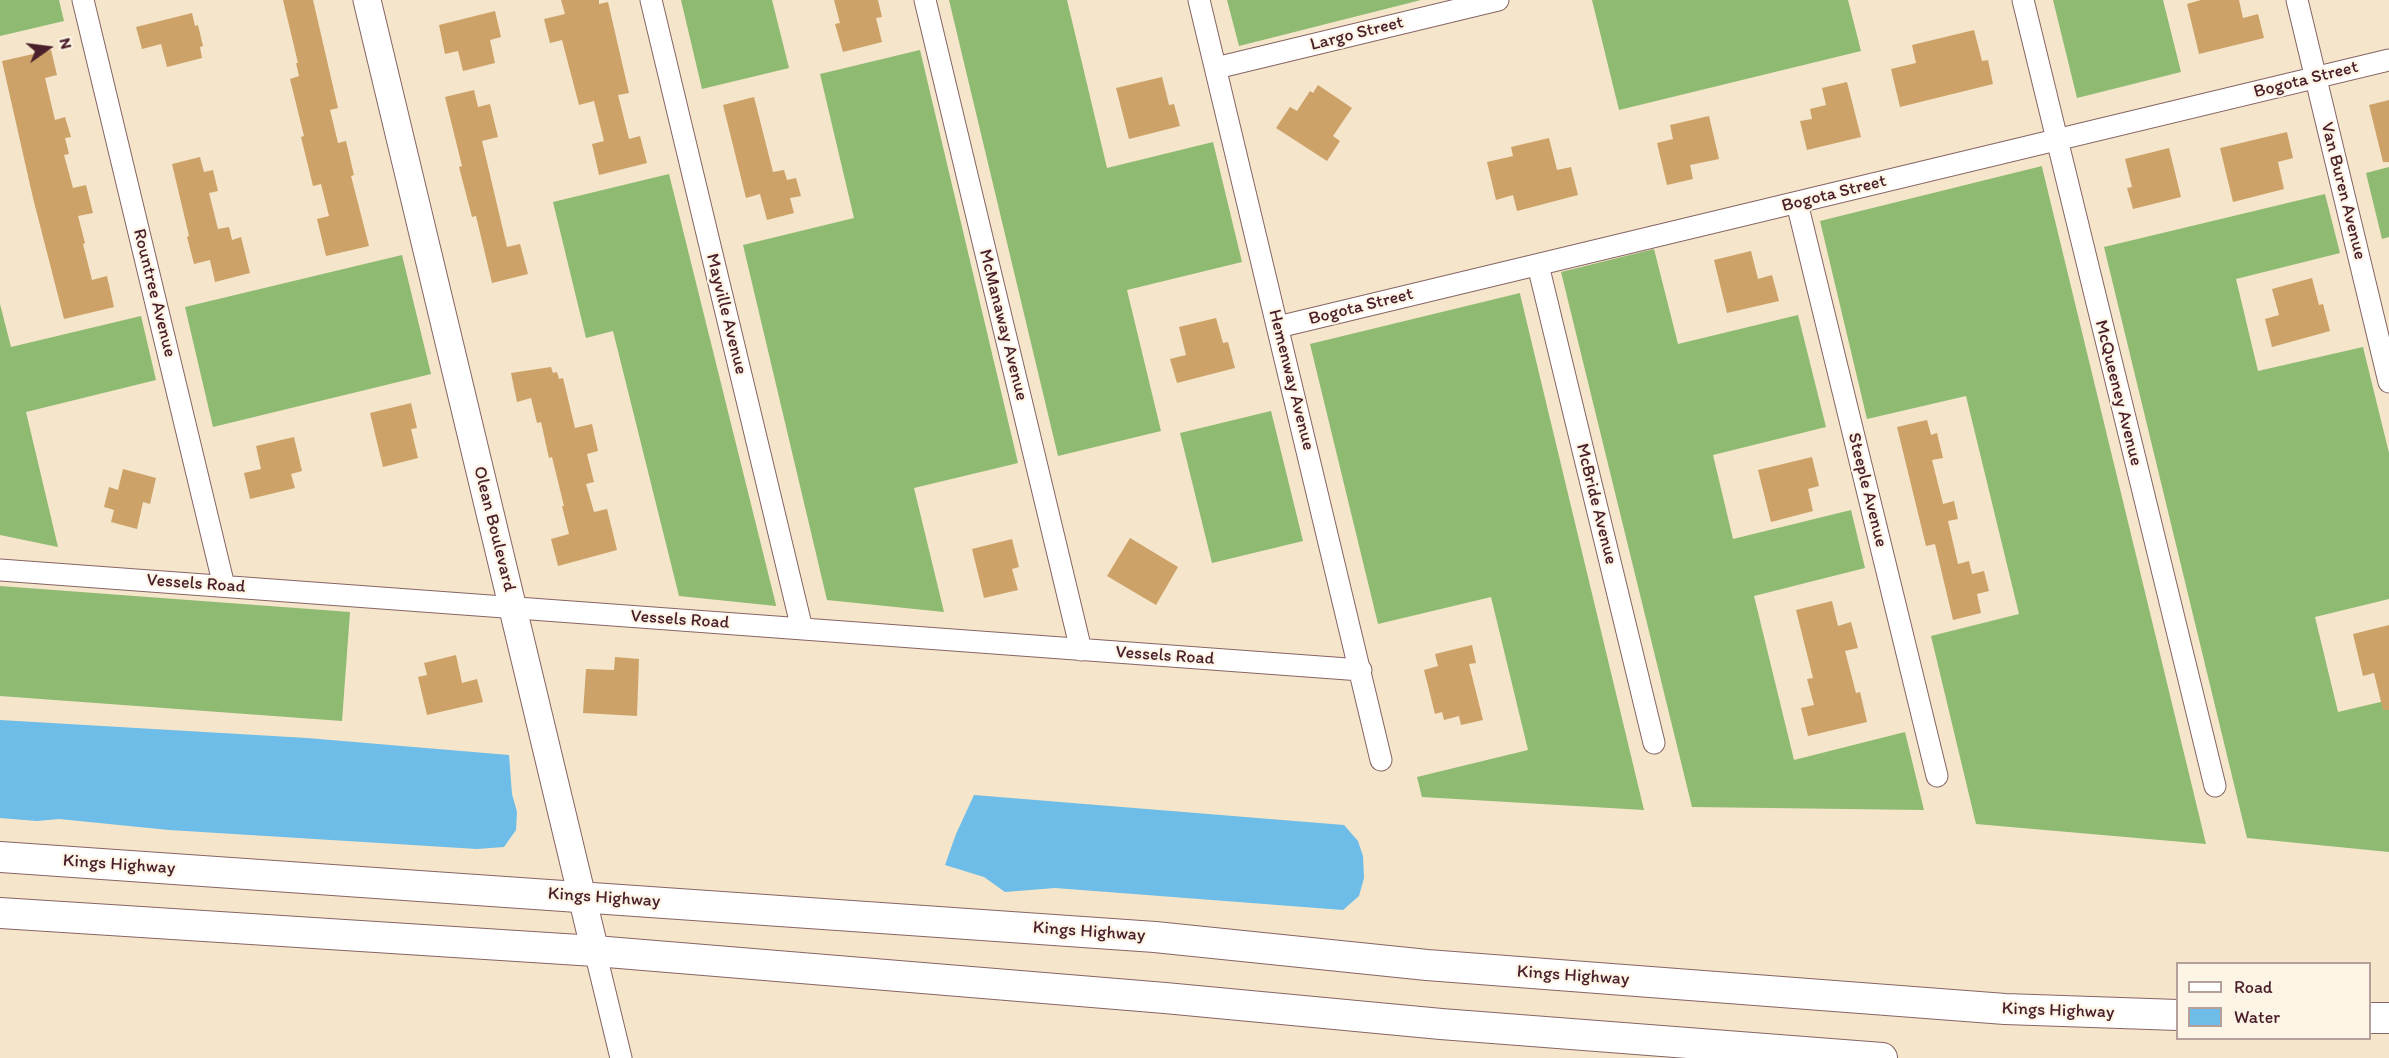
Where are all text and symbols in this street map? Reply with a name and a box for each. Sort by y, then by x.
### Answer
street label: Largo Street [1308,12,1406,56]
north arrow [18,18,78,78]
text: N [55,36,76,51]
street label: Bogota Street [2252,57,2360,103]
street label: Van Buren Avenue [2316,120,2370,262]
street label: Bogota Street [1780,171,1888,217]
street label: Rountree Avenue [128,227,180,359]
street label: McManaway Avenue [974,247,1032,403]
street label: Mayville Avenue [701,251,751,377]
street label: Bogota Street [1307,284,1415,330]
street label: Hemenway Avenue [1263,307,1319,453]
street label: McQueeney Avenue [2089,318,2147,468]
street label: Steeple Avenue [1842,431,1892,549]
street label: McBride Avenue [1571,441,1621,567]
street label: Olean Boulevard [468,464,520,594]
street label: Vessels Road [146,570,246,598]
street label: Vessels Road [630,606,730,634]
street label: Vessels Road [1115,642,1215,670]
street label: Kings Highway [62,850,176,880]
street label: Kings Highway [547,883,661,913]
street label: Kings Highway [1032,917,1146,947]
street label: Kings Highway [1516,961,1630,991]
legend [2176,962,2371,1040]
text: Road [2234,976,2273,998]
street label: Kings Highway [2001,998,2115,1024]
text: Water [2234,1006,2280,1028]

